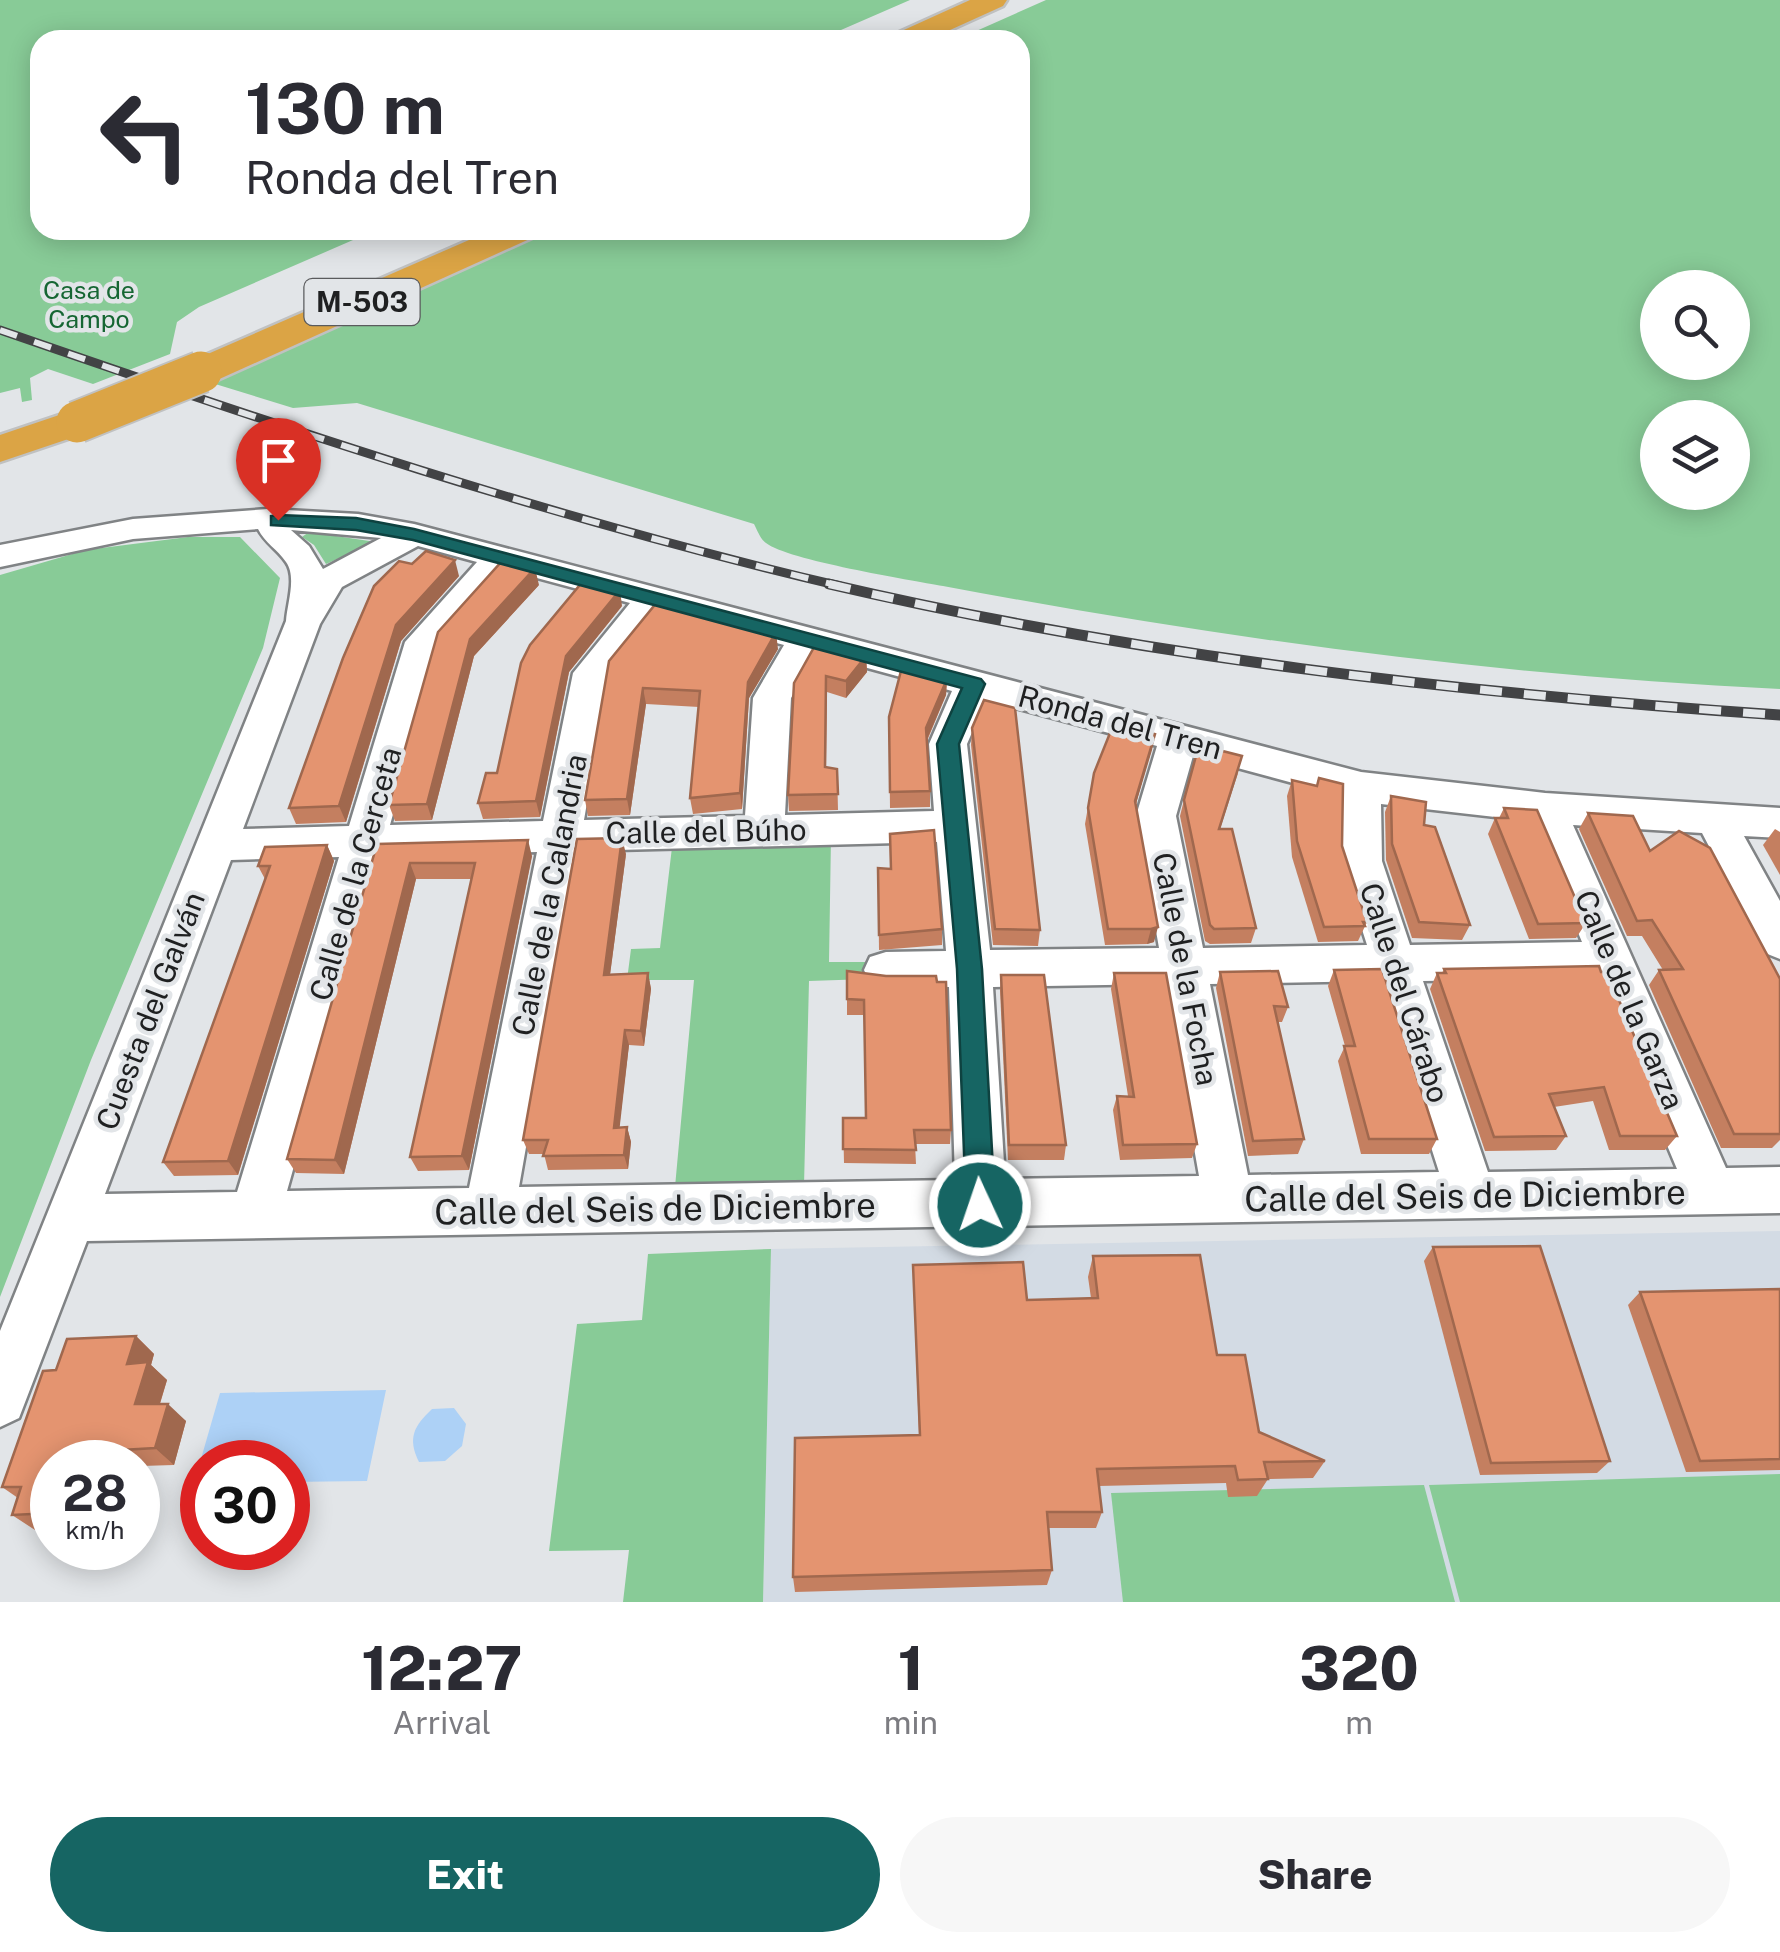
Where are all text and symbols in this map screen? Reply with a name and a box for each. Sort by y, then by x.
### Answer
text: 130 m [245,67,445,150]
icon: left [80,70,210,200]
text: Ronda del Tren [245,151,559,204]
map controls [1640,270,1750,510]
button: search [1640,270,1750,380]
park label: Casa de Campo [43,275,135,334]
road number: M-503 [304,279,420,325]
button: layers [1640,400,1750,510]
pin [236,418,321,521]
icon: arrive [251,433,306,488]
street label: Ronda del Tren [1014,678,1226,767]
street label: Calle de la Cerceta [302,743,408,1005]
street label: Calle de la Calandria [504,751,594,1039]
street label: Calle del Búho [605,811,807,851]
street label: Calle de la Focha [1146,849,1226,1088]
street label: Calle del Cárabo [1353,878,1457,1107]
street label: Calle de la Garza [1568,885,1692,1114]
street label: Cuesta del Galván [88,887,212,1135]
position arrow [928,1153,1032,1257]
street label: Calle del Seis de Diciembre [1244,1171,1686,1220]
street label: Calle del Seis de Diciembre [434,1184,876,1233]
speed limit sign: 30 [180,1440,310,1570]
text: 28 [62,1463,128,1522]
text: km/h [66,1515,124,1545]
text: 12:27 [361,1633,523,1704]
text: 1 [898,1633,924,1704]
text: 320 [1299,1633,1419,1704]
text: Arrival [392,1704,491,1741]
text: min [884,1704,938,1741]
text: m [1345,1704,1373,1741]
button: Exit [50,1817,880,1932]
button: Share [900,1817,1730,1932]

